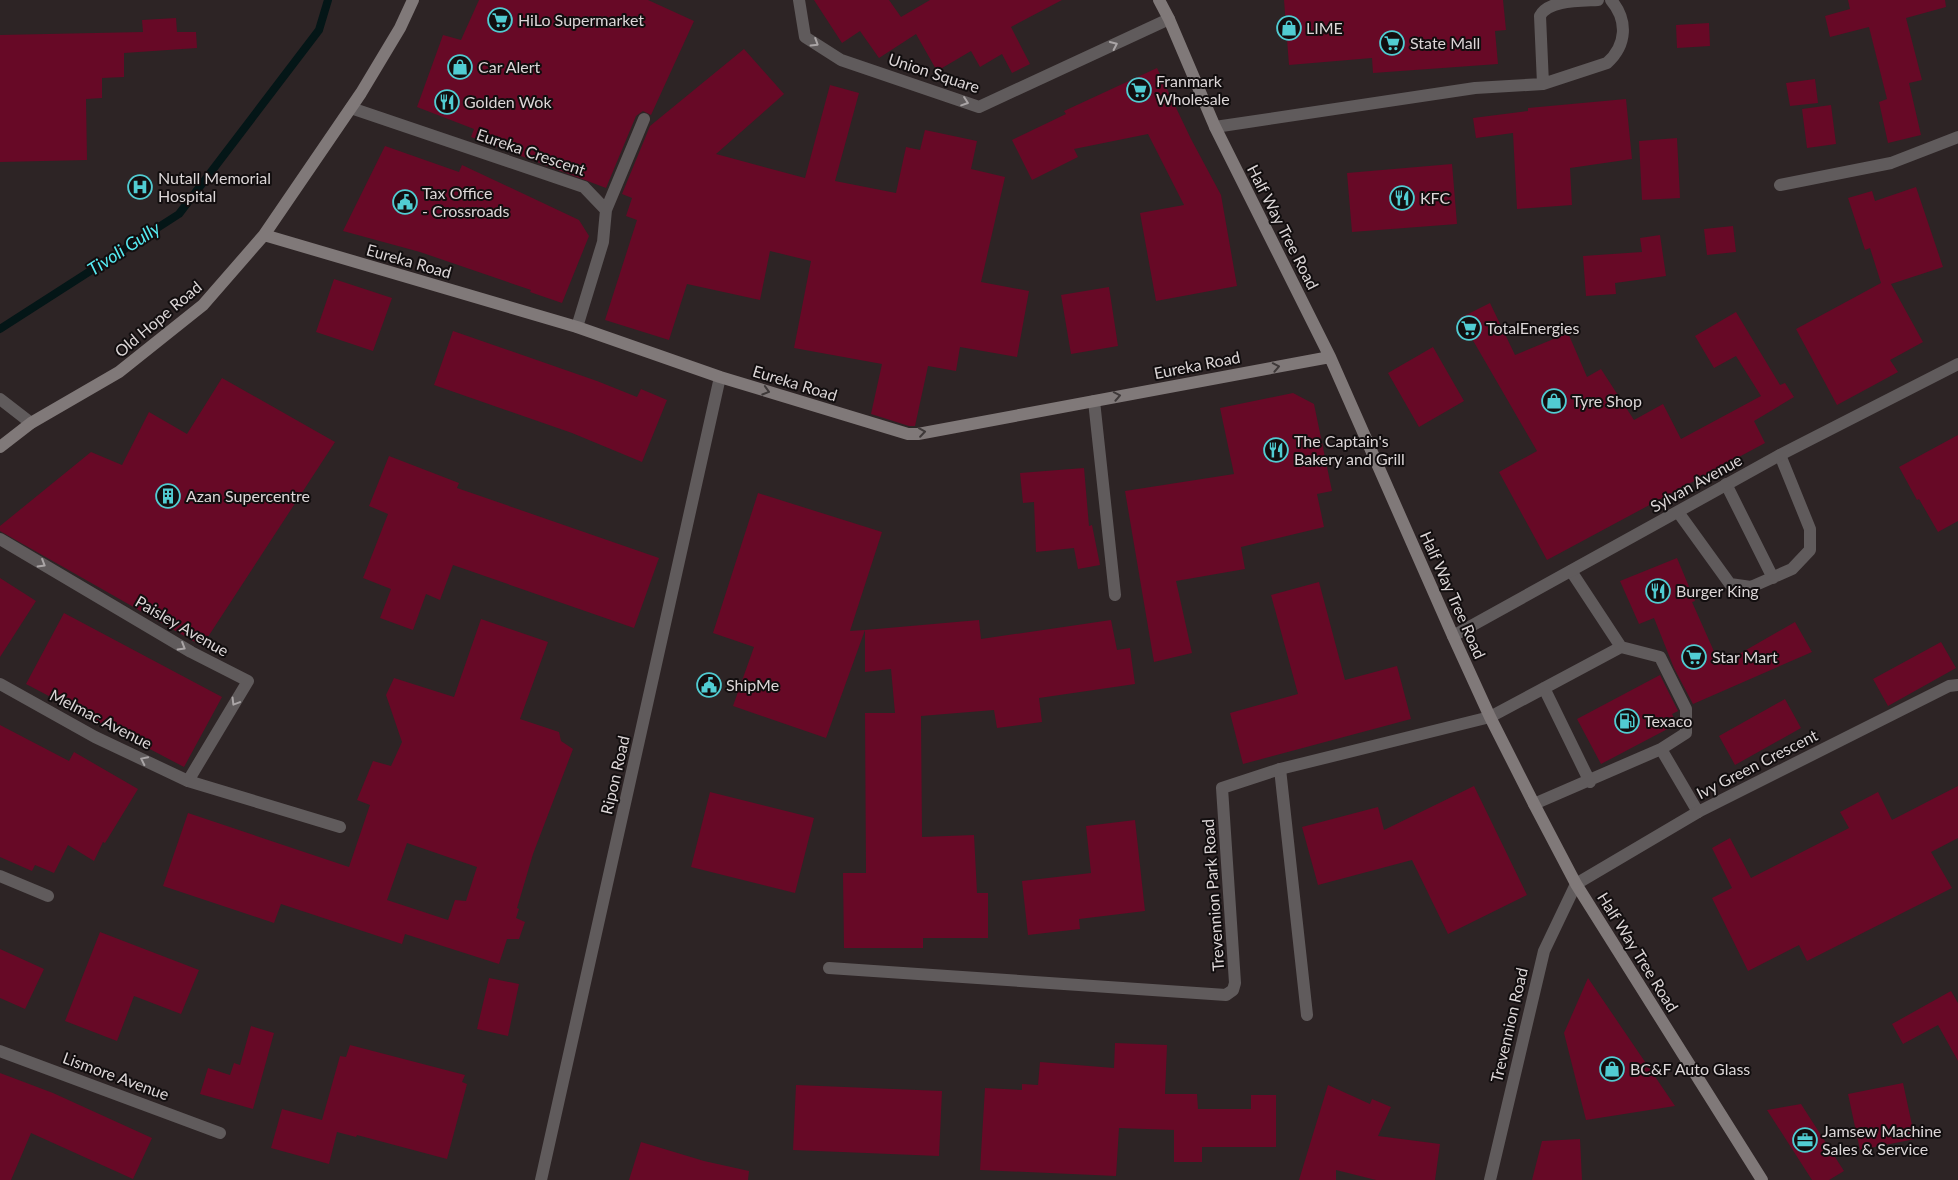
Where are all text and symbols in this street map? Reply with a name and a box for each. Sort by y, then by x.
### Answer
supermarket icon: HiLo Supermarket [487,7,513,33]
place label: HiLo Supermarket [518,10,644,29]
shop icon: LIME [1276,15,1302,41]
place label: LIME [1306,18,1343,37]
supermarket icon: State Mall [1379,30,1405,56]
place label: State Mall [1410,33,1480,52]
one-way arrow [809,37,818,46]
one-way arrow [1108,41,1117,51]
street label: Union Square [886,49,982,96]
shop icon: Car Alert [447,54,473,80]
place label: Car Alert [478,57,541,76]
place label: Franmark Wholesale [1156,71,1230,108]
supermarket icon: Franmark Wholesale [1126,77,1152,103]
restaurant icon: Golden Wok [434,89,460,115]
place label: Golden Wok [464,92,552,111]
one-way arrow [961,96,969,106]
street label: Eureka Crescent [474,124,588,179]
street label: Half Way Tree Road [1244,161,1323,292]
place label: Nutall Memorial Hospital [158,168,271,205]
hospital icon: Nutall Memorial Hospital [127,174,153,200]
place label: Tax Office - Crossroads [422,183,510,220]
restaurant icon: KFC [1389,185,1415,211]
place label: KFC [1420,188,1451,207]
public building icon: Tax Office - Crossroads [392,189,418,215]
water label: Tivoli Gully [83,216,164,280]
street label: Eureka Road [364,239,454,282]
street label: Old Hope Road [110,277,205,360]
supermarket icon: TotalEnergies [1456,315,1482,341]
place label: TotalEnergies [1486,318,1579,337]
street label: Eureka Road [1152,347,1242,382]
street label: Eureka Road [751,361,840,404]
one-way arrow [1272,362,1281,372]
one-way arrow [762,386,770,396]
shop icon: Tyre Shop [1541,388,1567,414]
place label: Tyre Shop [1572,391,1642,410]
one-way arrow [1112,392,1121,402]
one-way arrow [918,428,927,438]
place label: The Captain's Bakery and Grill [1294,431,1405,468]
restaurant icon: The Captain's Bakery and Grill [1263,437,1289,463]
street label: Sylvan Avenue [1647,450,1745,516]
building icon: Azan Supercentre [155,483,181,509]
place label: Azan Supercentre [186,486,310,505]
street label: Half Way Tree Road [1417,528,1490,661]
one-way arrow [36,557,45,567]
restaurant icon: Burger King [1645,578,1671,604]
place label: Burger King [1676,581,1759,600]
street label: Paisley Avenue [132,591,232,660]
one-way arrow [176,640,185,650]
supermarket icon: Star Mart [1681,644,1707,670]
place label: Star Mart [1712,647,1778,666]
public building icon: ShipMe [696,672,722,698]
place label: ShipMe [726,675,779,694]
street label: Melmac Avenue [47,685,155,752]
one-way arrow [232,697,242,706]
fuel station icon: Texaco [1614,708,1640,734]
place label: Texaco [1644,711,1692,730]
street label: Ivy Green Crescent [1693,725,1821,802]
street label: Ripon Road [596,734,633,816]
one-way arrow [140,756,149,766]
street label: Trevennion Park Road [1198,818,1227,972]
street label: Half Way Tree Road [1594,888,1683,1015]
street label: Trevennion Road [1486,966,1531,1084]
street label: Lismore Avenue [60,1048,172,1104]
shop icon: BC&F Auto Glass [1599,1056,1625,1082]
place label: BC&F Auto Glass [1630,1059,1750,1078]
place label: Jamsew Machine Sales & Service [1822,1121,1942,1158]
office icon: Jamsew Machine Sales & Service [1792,1127,1818,1153]

